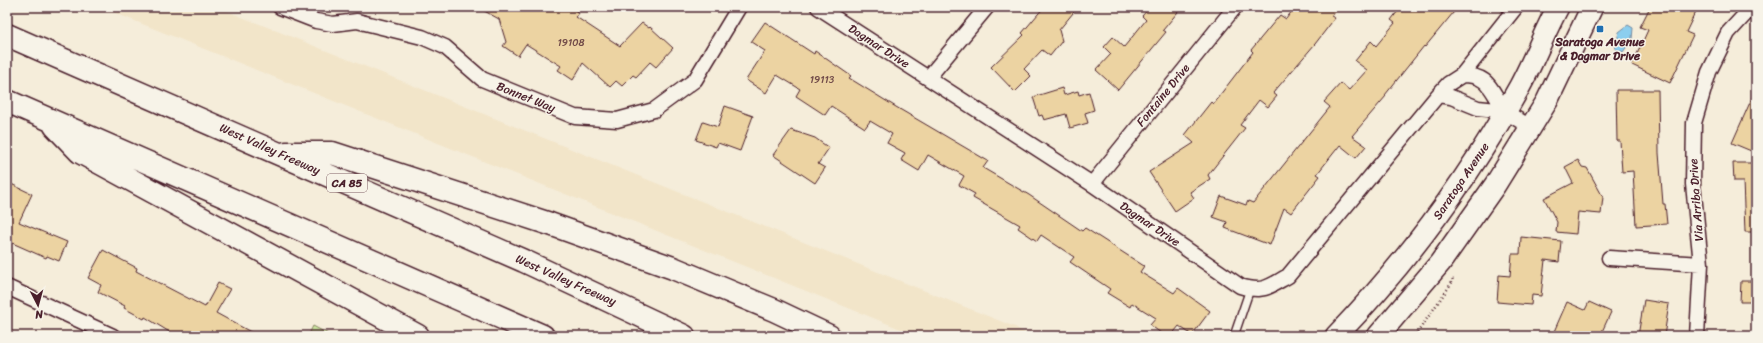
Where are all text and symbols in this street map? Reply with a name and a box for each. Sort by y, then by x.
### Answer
street label: Dagmar Drive [844,18,914,74]
marker: Saratoga Avenue & Dagmar Drive [1595,24,1605,34]
place label: Saratoga Avenue & Dagmar Drive [1554,31,1646,67]
house number: 19108 [557,34,585,52]
street label: Fontaine Drive [1130,58,1196,132]
house number: 19113 [810,71,835,89]
street label: Bonnet Way [493,75,560,119]
street label: West Valley Freeway [216,117,325,181]
street label: Saratoga Avenue [1427,138,1495,224]
street label: Via Arriba Drive [1682,158,1710,242]
road number: CA 85 [327,174,367,192]
street label: Dagmar Drive [1115,195,1185,253]
street label: West Valley Freeway [512,248,621,312]
north arrow [18,285,58,325]
text: N [34,304,45,324]

